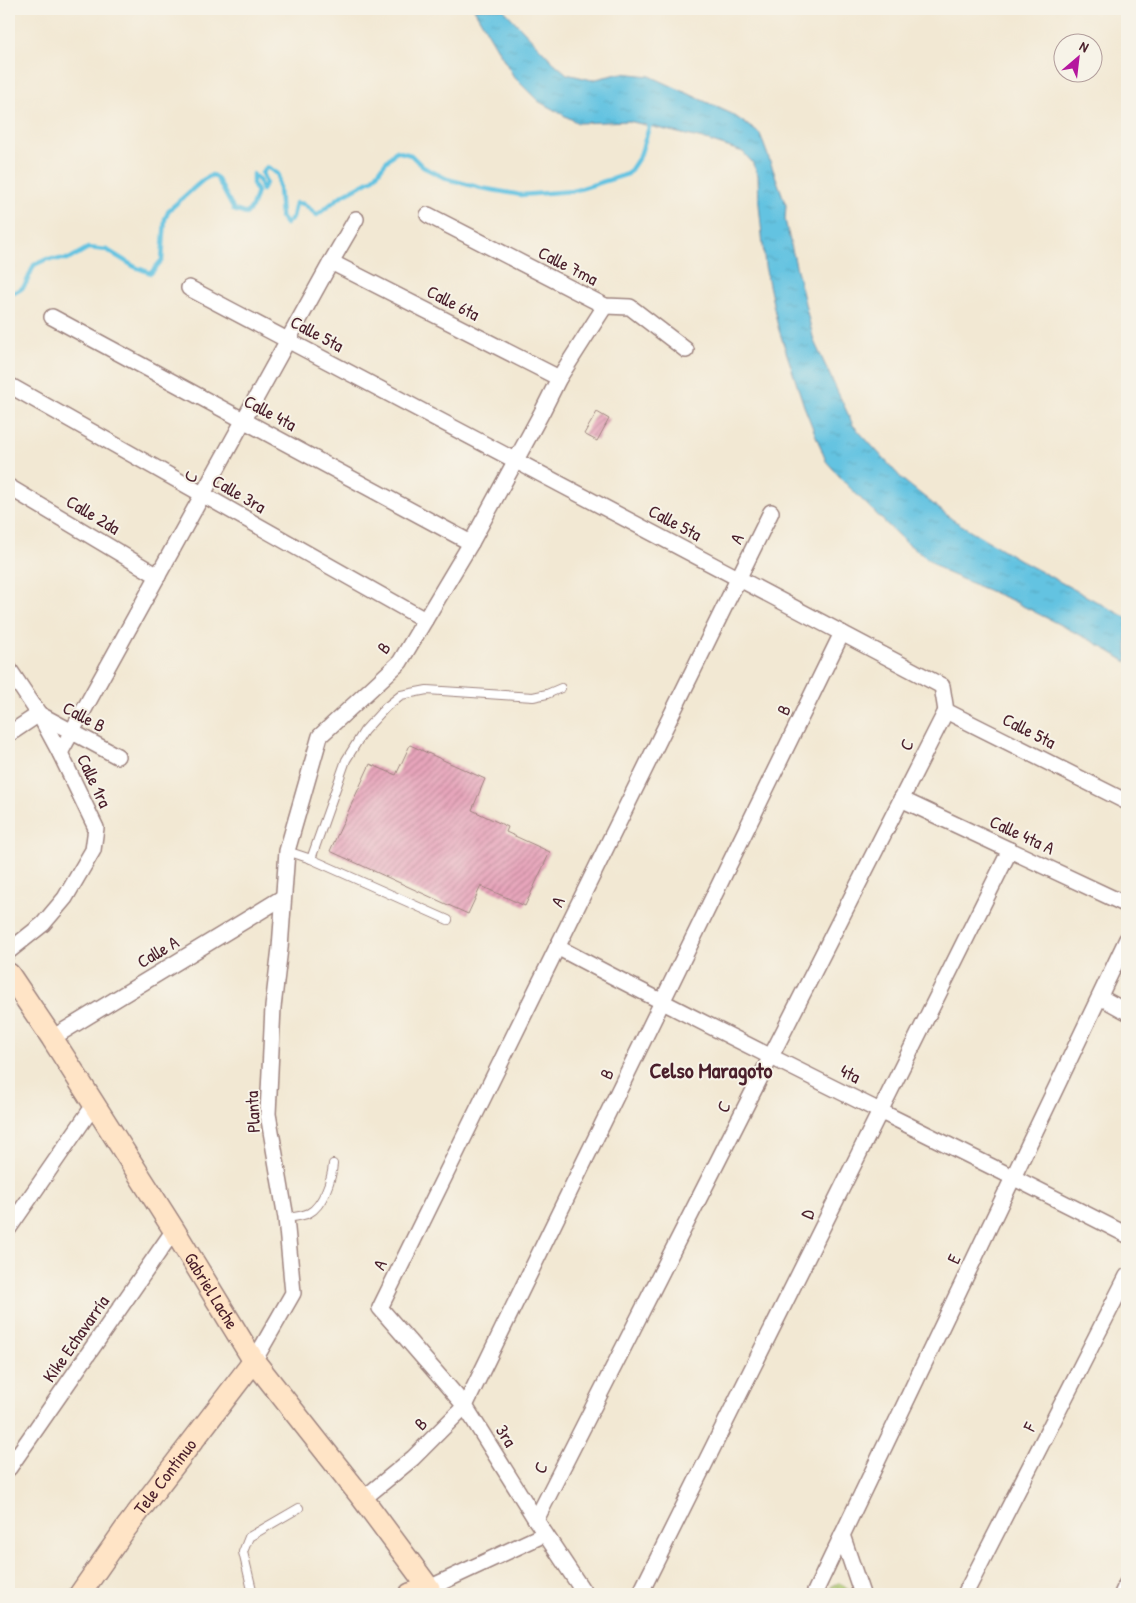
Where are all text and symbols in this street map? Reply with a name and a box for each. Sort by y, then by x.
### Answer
north arrow [1054,32,1104,82]
text: N [1077,36,1093,56]
street label: Calle 7ma [534,240,603,291]
street label: Calle 6ta [422,279,484,326]
street label: Calle 5ta [286,309,348,358]
street label: Calle 4ta [240,388,301,437]
street label: C [177,466,204,487]
street label: Calle 3ra [208,468,271,519]
street label: Calle 2da [62,489,125,540]
street label: Calle 5ta [644,498,706,547]
street label: A [723,529,750,548]
street label: B [371,636,396,659]
street label: Calle B [58,695,110,738]
street label: B [770,700,797,719]
street label: Calle 5ta [998,707,1060,755]
street label: C [893,735,920,755]
street label: Calle 1ra [71,750,118,812]
street label: Calle 4ta A [986,809,1059,861]
street label: A [544,892,571,911]
street label: Calle A [132,929,184,974]
district label: Celso Maragoto [650,1055,773,1086]
street label: 4ta [836,1058,865,1089]
street label: B [593,1064,620,1083]
street label: Planta [239,1090,266,1134]
street label: C [710,1097,737,1117]
street label: D [794,1204,821,1223]
street label: Gabriel Lache [179,1248,245,1334]
street label: E [941,1250,967,1268]
street label: A [366,1255,393,1274]
street label: Kike Echavarría [36,1290,115,1387]
street label: B [409,1412,433,1436]
street label: F [1016,1417,1043,1436]
street label: 3ra [490,1420,523,1452]
street label: Tele Continuo [128,1433,202,1520]
street label: C [527,1458,554,1478]

